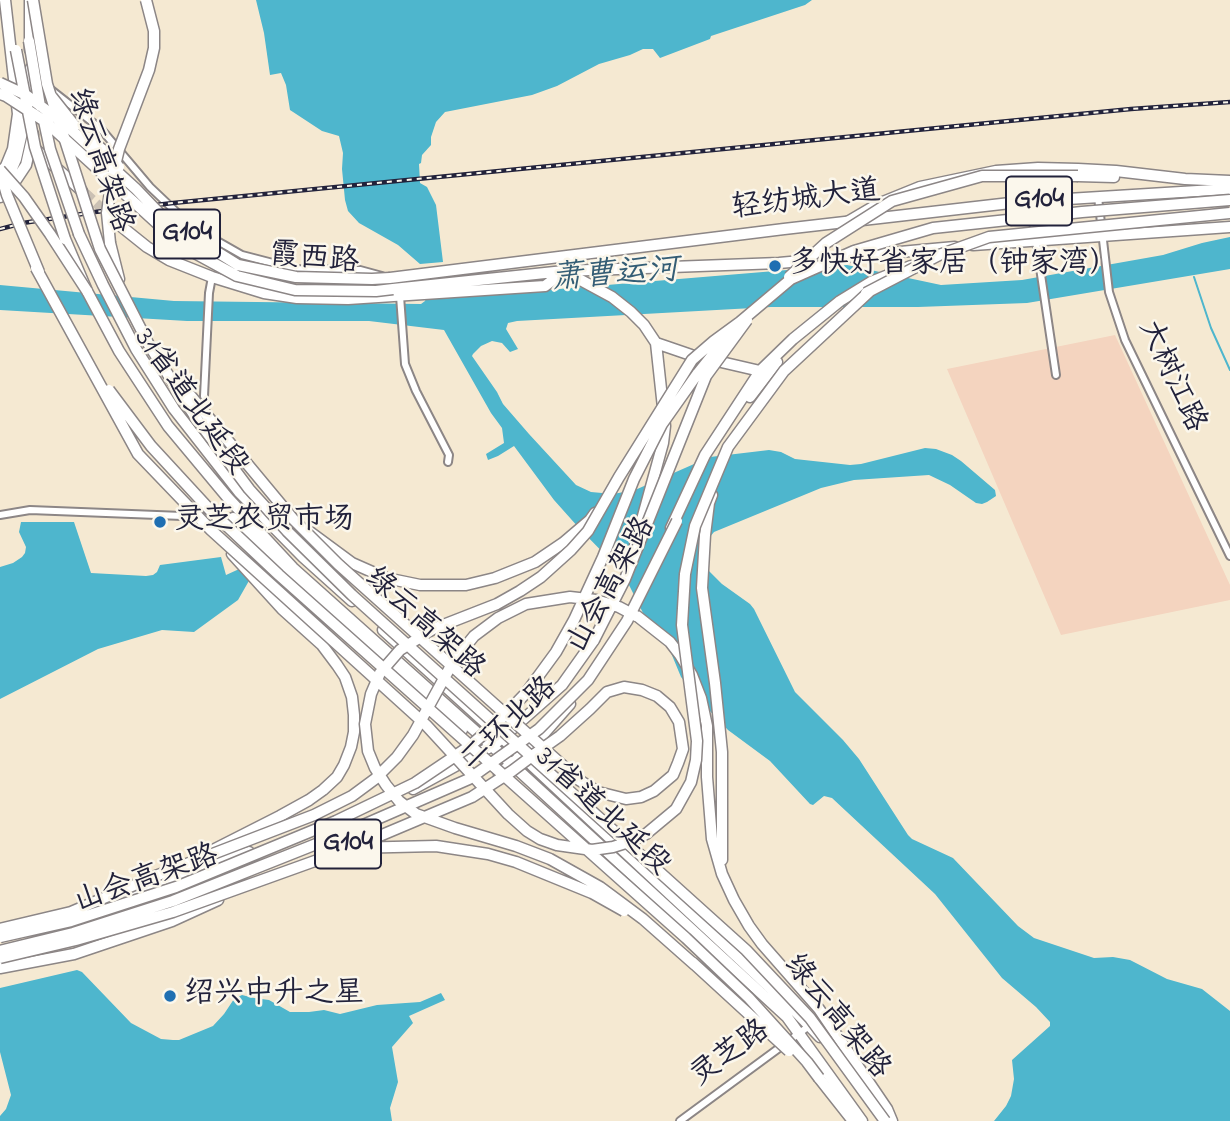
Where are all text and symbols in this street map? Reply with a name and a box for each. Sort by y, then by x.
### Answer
street label: 绿云高架路 [58,84,138,238]
street label: 轻纺城大道 [729,175,883,229]
road number: G104 [1006,176,1072,226]
road number: G104 [154,210,220,258]
street label: 霞西路 [268,239,360,283]
place label: 多快好省家居（钟家湾） [789,248,1119,284]
water label: 萧曹运河 [550,253,680,301]
marker: 多快好省家居（钟家湾） [767,258,783,274]
street label: 大树江路 [1128,315,1212,439]
street label: 31省道北延段 [124,323,254,483]
place label: 灵芝农贸市场 [174,504,354,540]
street label: 山会高架路 [561,512,665,660]
marker: 灵芝农贸市场 [152,514,168,530]
street label: 绿云高架路 [355,561,491,689]
street label: 二环北路 [454,671,566,779]
street label: 31省道北延段 [526,741,676,885]
road number: G104 [315,820,381,868]
street label: 山会高架路 [70,840,224,922]
street label: 绿云高架路 [774,948,896,1088]
place label: 绍兴中升之星 [184,978,364,1014]
marker: 绍兴中升之星 [162,988,178,1004]
street label: 灵芝路 [684,1014,778,1096]

